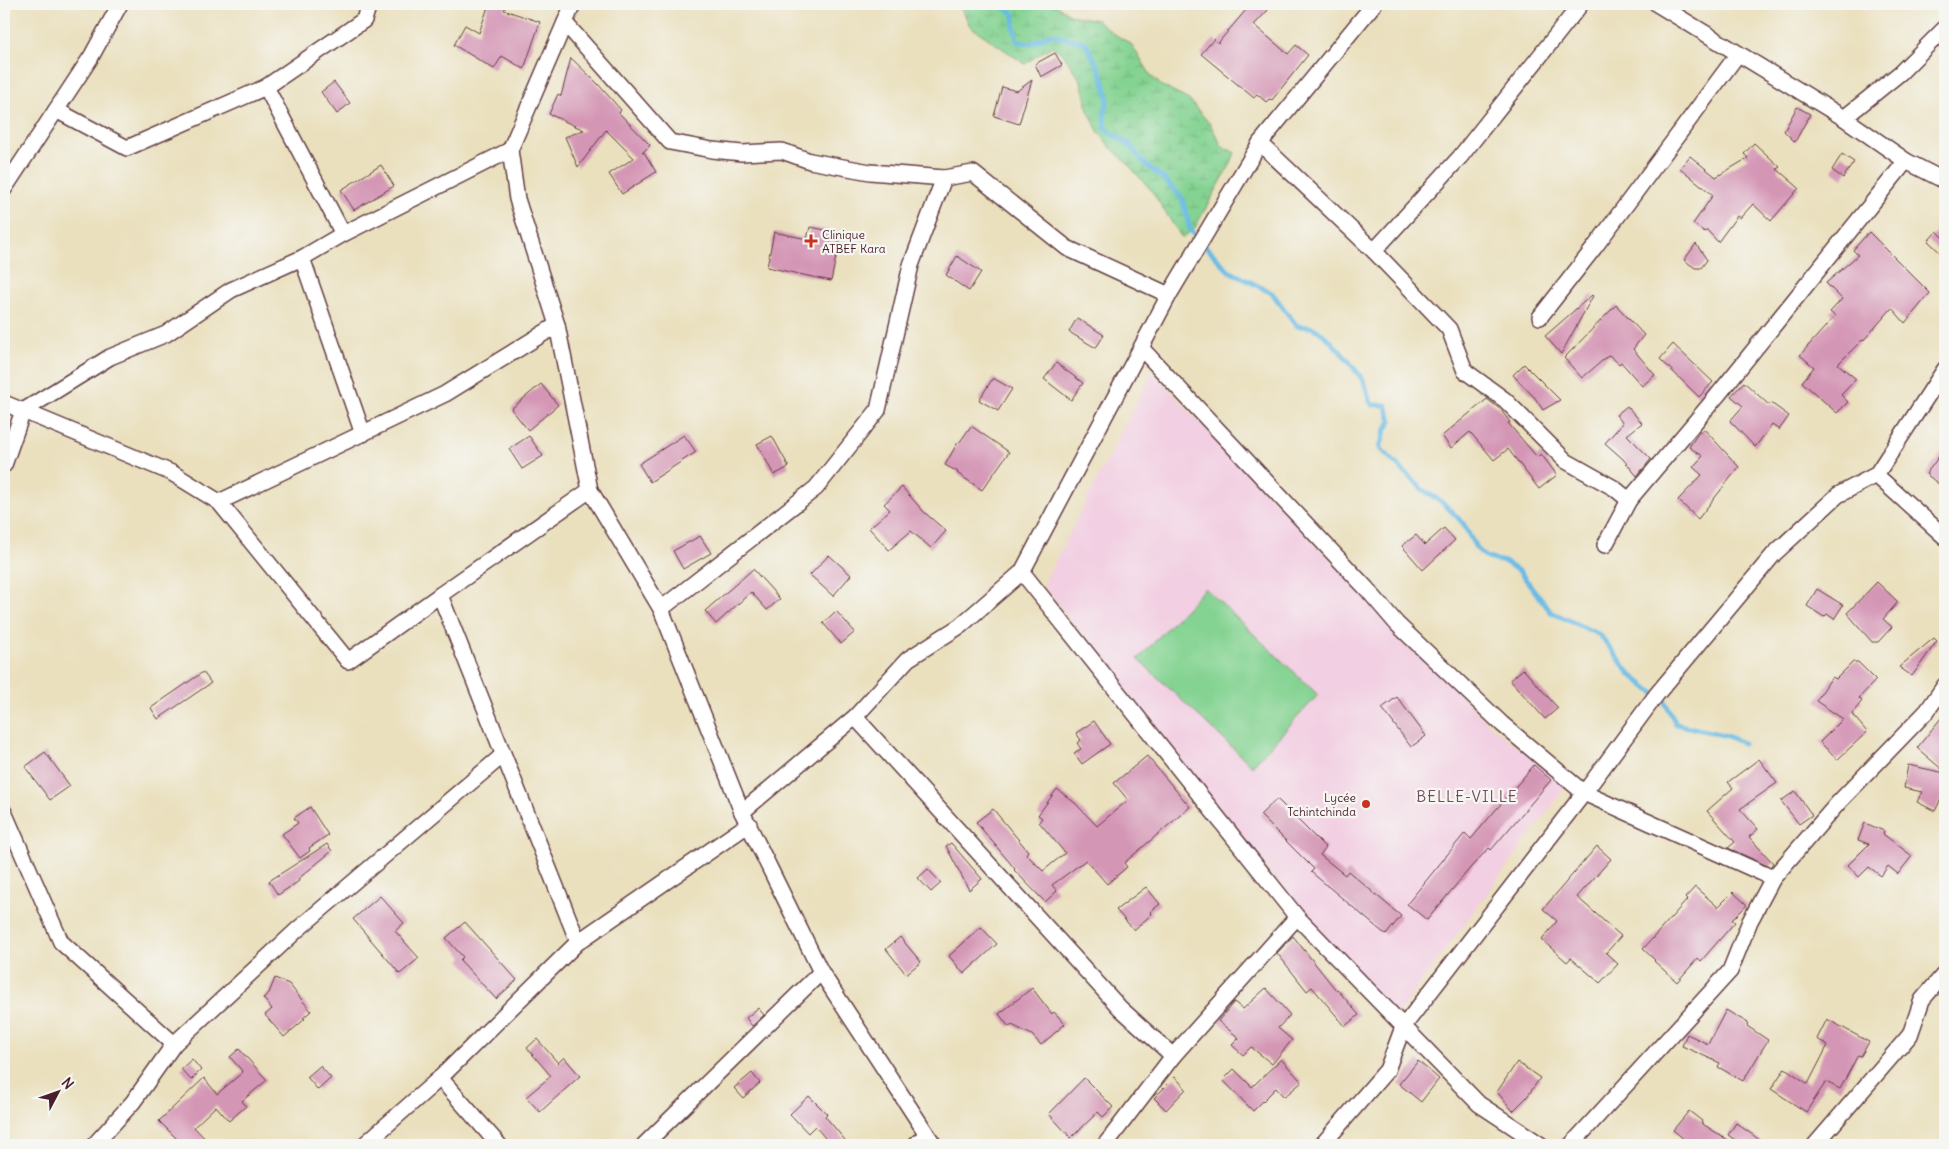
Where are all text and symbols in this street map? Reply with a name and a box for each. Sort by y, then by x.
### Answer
place label: Clinique ATBEF Kara [822,227,886,256]
marker: Clinique ATBEF Kara [804,234,818,248]
district label: BELLE-VILLE [1416,787,1518,806]
place label: Lycée Tchintchinda [1287,790,1356,819]
marker: Lycée Tchintchinda [1360,798,1372,810]
north arrow [32,1066,82,1116]
text: N [58,1074,78,1093]

